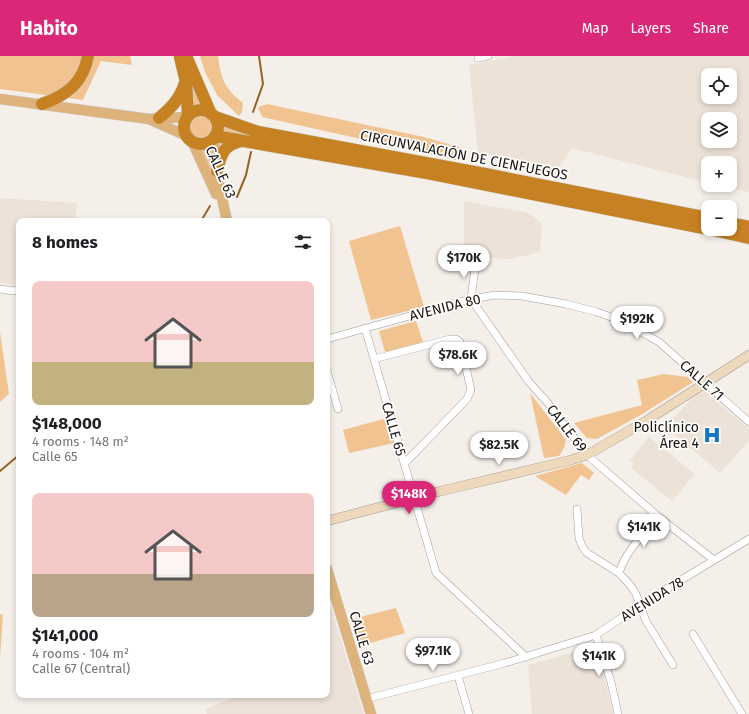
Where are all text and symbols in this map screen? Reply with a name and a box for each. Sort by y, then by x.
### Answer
text: Habito [20,17,78,40]
text: Map [582,20,608,37]
text: Layers [630,20,671,37]
text: Share [693,20,729,37]
map controls [701,68,737,236]
button: locate [701,68,737,104]
button: layers [701,112,737,148]
street label: CIRCUNVALACIÓN DE CIENFUEGOS [359,126,570,184]
street label: CALLE 63 [202,143,240,201]
button: + [701,156,737,192]
button: − [701,200,737,236]
icon: filters [292,231,314,253]
text: 8 homes [32,232,98,253]
pin: $170K [436,245,492,279]
text: $170K [447,250,481,265]
street label: AVENIDA 80 [408,290,483,325]
pin: $192K [609,306,665,340]
icon: home [137,307,209,379]
text: $192K [620,311,654,326]
pin: $78.6K [425,342,491,376]
text: $78.6K [439,347,477,362]
street label: CALLE 71 [676,357,727,404]
street label: CALLE 65 [378,400,409,458]
street label: CALLE 69 [543,401,590,455]
text: $148,000 [32,413,102,434]
place label: Policlínico Área 4 [634,419,700,452]
hospital icon: Policlínico Área 4 [702,425,722,445]
pin: $82.5K [466,432,532,466]
text: 4 rooms · 148 m² [32,434,129,449]
text: $82.5K [479,437,519,452]
text: Calle 65 [32,449,78,464]
pin: $148K [381,481,437,515]
text: $148K [391,486,427,501]
pin: $141K [616,514,672,548]
icon: home [137,519,209,591]
text: $141K [627,519,661,534]
street label: AVENIDA 78 [618,573,687,625]
street label: CALLE 63 [345,609,378,667]
text: $141,000 [32,625,99,646]
pin: $97.1K [400,638,466,672]
text: $97.1K [415,643,451,658]
pin: $141K [571,643,627,677]
text: 4 rooms · 104 m² [32,646,129,661]
text: $141K [582,648,616,663]
text: Calle 67 (Central) [32,661,130,676]

